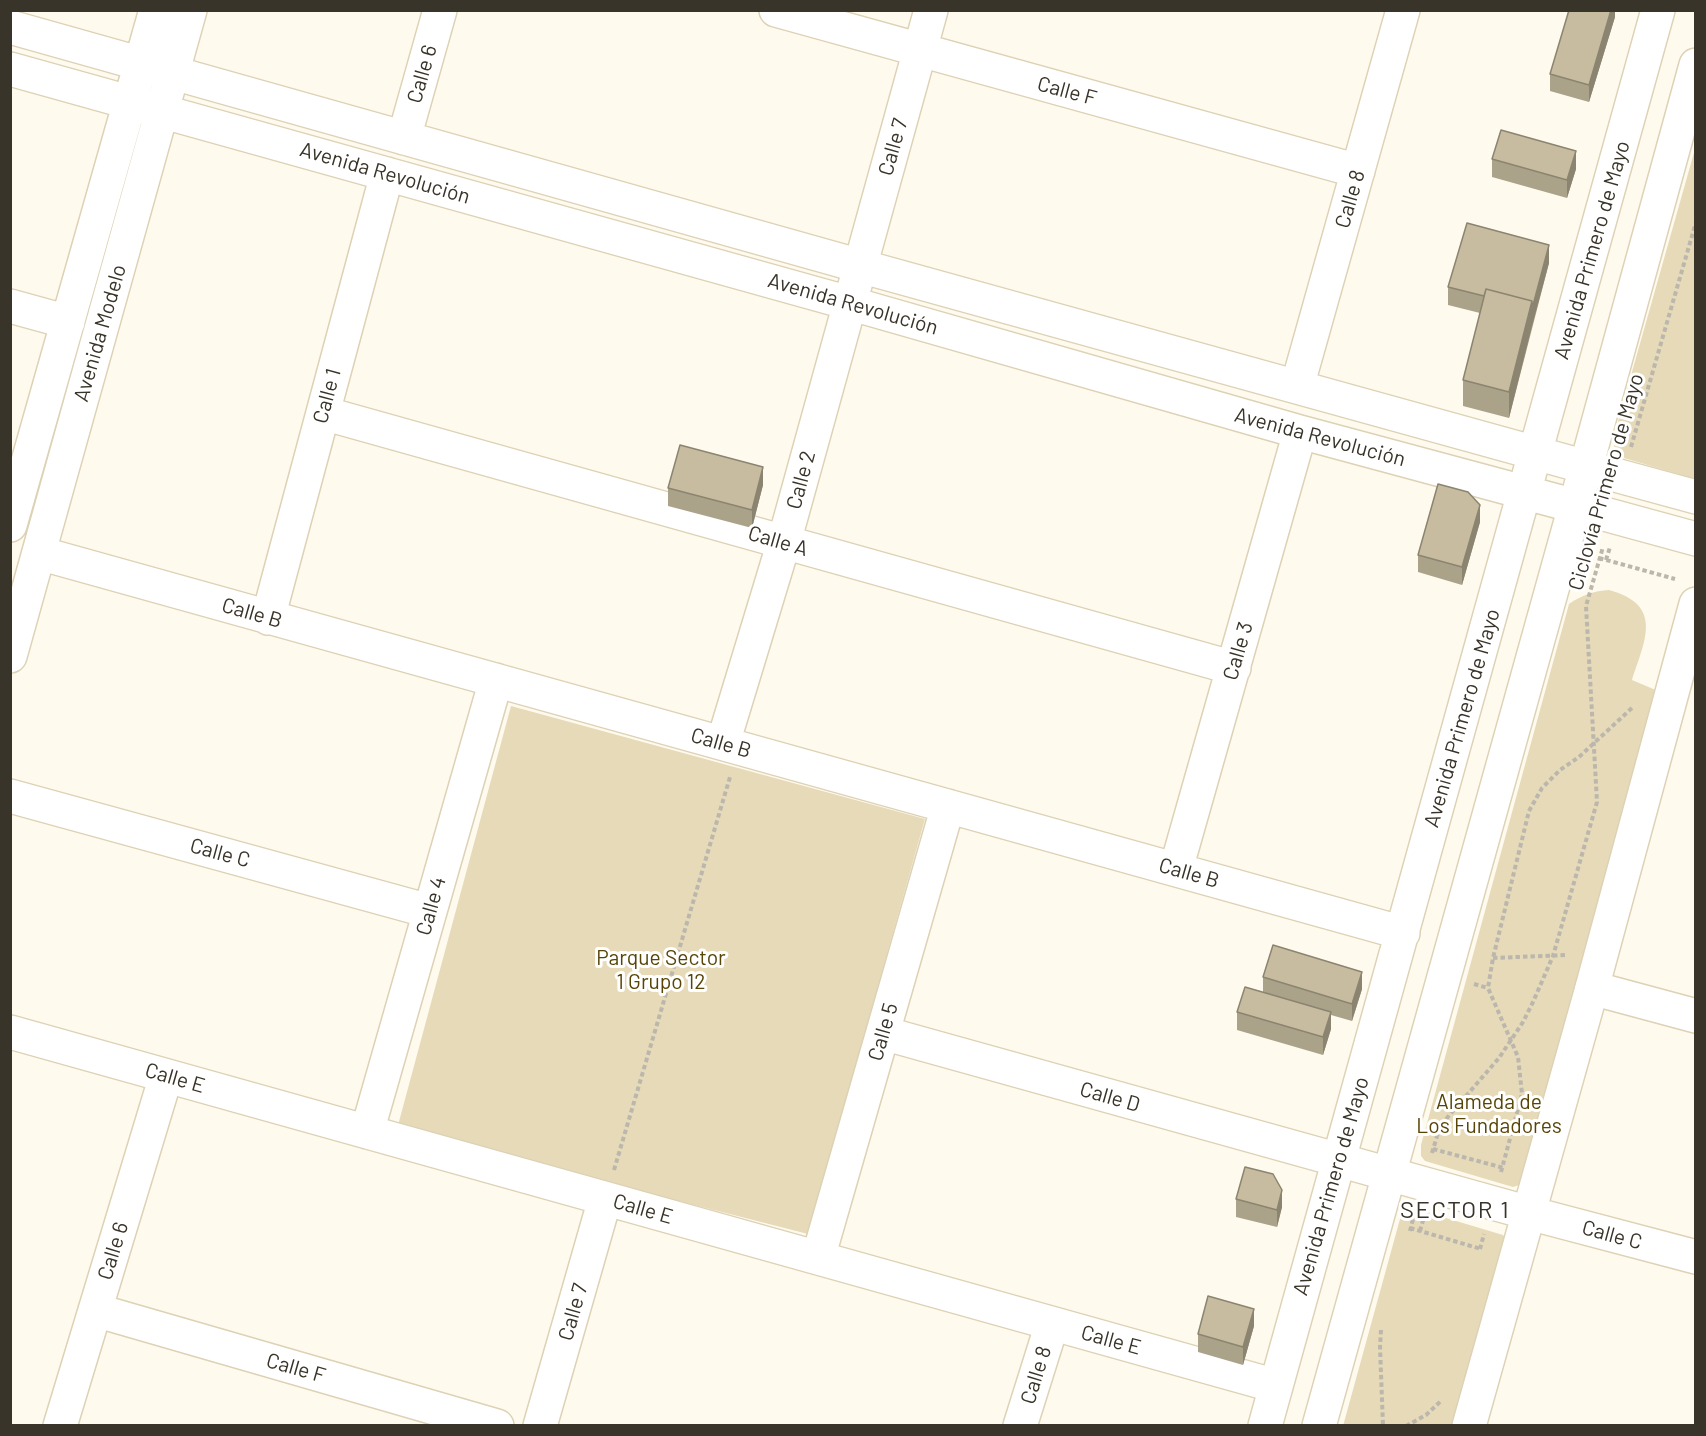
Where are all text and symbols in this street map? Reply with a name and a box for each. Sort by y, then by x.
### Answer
street label: Calle 6 [402,42,442,106]
street label: Calle F [1035,71,1099,111]
street label: Calle 7 [873,115,913,179]
street label: Avenida Revolución [297,137,473,209]
street label: Avenida Primero de Mayo [1549,138,1635,362]
street label: Calle 8 [1330,167,1370,231]
street label: Avenida Modelo [68,262,132,404]
street label: Avenida Revolución [765,268,941,340]
street label: Calle 1 [308,366,346,426]
street label: Ciclovía Primero de Mayo [1563,371,1649,593]
street label: Avenida Revolución [1232,402,1408,472]
street label: Calle 2 [781,448,821,512]
street label: Calle A [745,520,811,562]
street label: Calle B [219,592,285,634]
street label: Avenida Primero de Mayo [1419,606,1505,830]
street label: Calle 3 [1218,619,1258,683]
street label: Calle B [688,722,754,764]
street label: Calle C [187,833,253,873]
street label: Calle B [1156,852,1222,894]
street label: Calle 4 [411,874,451,938]
park label: Parque Sector 1 Grupo 12 [596,945,726,995]
street label: Calle 5 [863,1000,903,1064]
street label: Calle E [142,1057,208,1099]
street label: Avenida Primero de Mayo [1288,1074,1374,1298]
street label: Calle D [1077,1076,1143,1118]
park label: Alameda de Los Fundadores [1416,1089,1562,1139]
street label: Calle E [610,1188,676,1230]
district label: SECTOR 1 [1400,1196,1510,1224]
street label: Calle C [1579,1215,1645,1255]
street label: Calle 6 [92,1219,134,1283]
street label: Calle 7 [553,1280,593,1344]
street label: Calle E [1078,1320,1144,1360]
street label: Calle 8 [1015,1343,1057,1407]
street label: Calle F [264,1348,328,1388]

